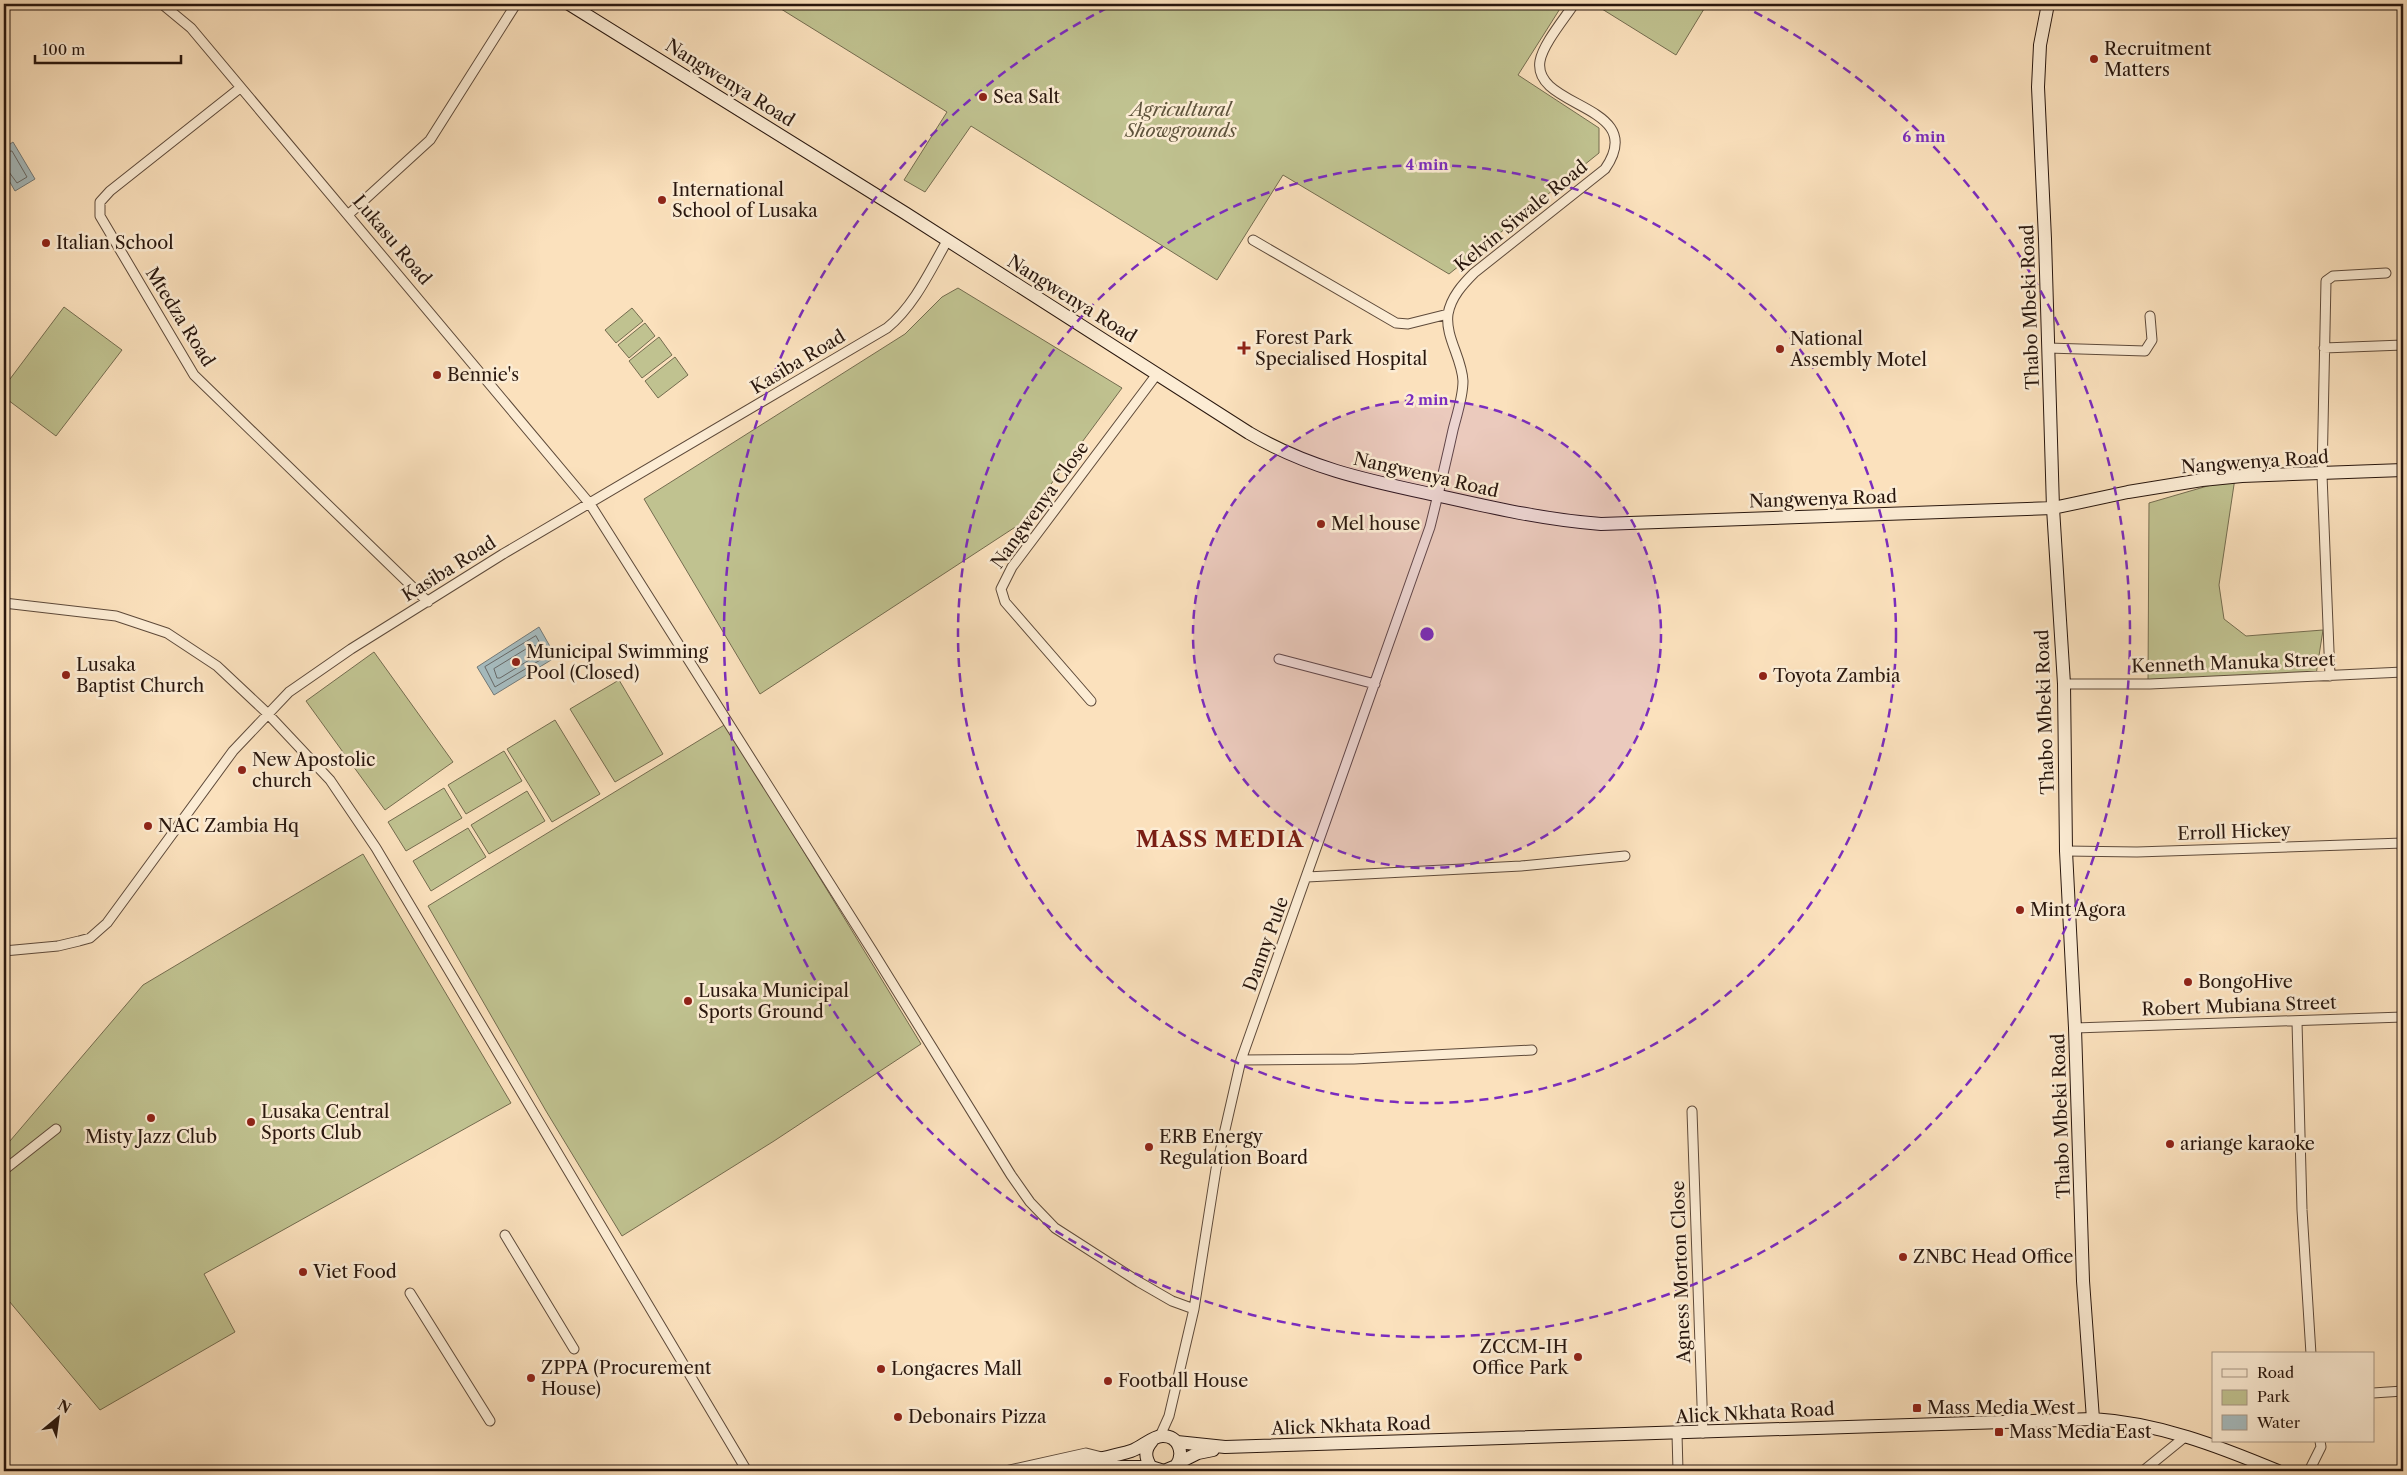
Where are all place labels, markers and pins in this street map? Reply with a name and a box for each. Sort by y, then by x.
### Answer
place label: Recruitment Matters [2104,38,2212,81]
marker: Recruitment Matters [2088,53,2100,65]
place label: Sea Salt [993,86,1060,108]
marker: Sea Salt [977,91,989,103]
place label: International School of Lusaka [672,179,818,222]
marker: International School of Lusaka [656,194,668,206]
place label: Italian School [56,232,174,254]
marker: Italian School [40,237,52,249]
place label: Forest Park Specialised Hospital [1255,327,1427,370]
place label: National Assembly Motel [1789,328,1927,371]
marker: Forest Park Specialised Hospital [1237,341,1251,355]
marker: National Assembly Motel [1774,343,1786,355]
place label: Bennie's [447,364,519,386]
marker: Bennie's [431,369,443,381]
place label: Mel house [1331,513,1420,535]
marker: Mel house [1315,518,1327,530]
centre of rings [1418,625,1436,643]
place label: Municipal Swimming Pool (Closed) [526,641,709,684]
place label: Lusaka Baptist Church [76,654,204,697]
marker: Municipal Swimming Pool (Closed) [510,656,522,668]
place label: Toyota Zambia [1773,665,1901,687]
marker: Lusaka Baptist Church [60,669,72,681]
marker: Toyota Zambia [1757,670,1769,682]
place label: New Apostolic church [252,749,376,792]
marker: New Apostolic church [236,764,248,776]
place label: NAC Zambia Hq [158,815,299,837]
marker: NAC Zambia Hq [142,820,154,832]
place label: Mint Agora [2030,899,2127,921]
marker: Mint Agora [2014,904,2026,916]
place label: BongoHive [2198,971,2293,993]
marker: BongoHive [2182,976,2194,988]
place label: Lusaka Municipal Sports Ground [698,980,849,1023]
marker: Lusaka Municipal Sports Ground [682,995,694,1007]
place label: Lusaka Central Sports Club [261,1101,389,1144]
marker: Misty Jazz Club [145,1112,157,1124]
marker: Lusaka Central Sports Club [245,1116,257,1128]
place label: Misty Jazz Club [85,1126,217,1148]
place label: ERB Energy Regulation Board [1159,1126,1308,1169]
place label: ariange karaoke [2180,1133,2315,1155]
marker: ariange karaoke [2164,1138,2176,1150]
marker: ERB Energy Regulation Board [1143,1141,1155,1153]
place label: ZNBC Head Office [1913,1246,2073,1268]
marker: ZNBC Head Office [1897,1251,1909,1263]
place label: Viet Food [312,1261,397,1283]
marker: Viet Food [297,1266,309,1278]
place label: ZCCM-IH Office Park [1472,1336,1570,1379]
marker: ZCCM-IH Office Park [1572,1351,1584,1363]
place label: ZPPA (Procurement House) [541,1357,712,1400]
place label: Longacres Mall [891,1358,1022,1380]
marker: Longacres Mall [875,1363,887,1375]
place label: Football House [1118,1370,1248,1392]
marker: ZPPA (Procurement House) [525,1372,537,1384]
marker: Football House [1102,1375,1114,1387]
place label: Mass Media West [1927,1397,2076,1419]
marker: Mass Media West [1911,1402,1923,1414]
place label: Debonairs Pizza [908,1406,1047,1428]
marker: Debonairs Pizza [892,1411,904,1423]
place label: Mass Media East [2009,1421,2152,1443]
marker: Mass Media East [1993,1426,2005,1438]

